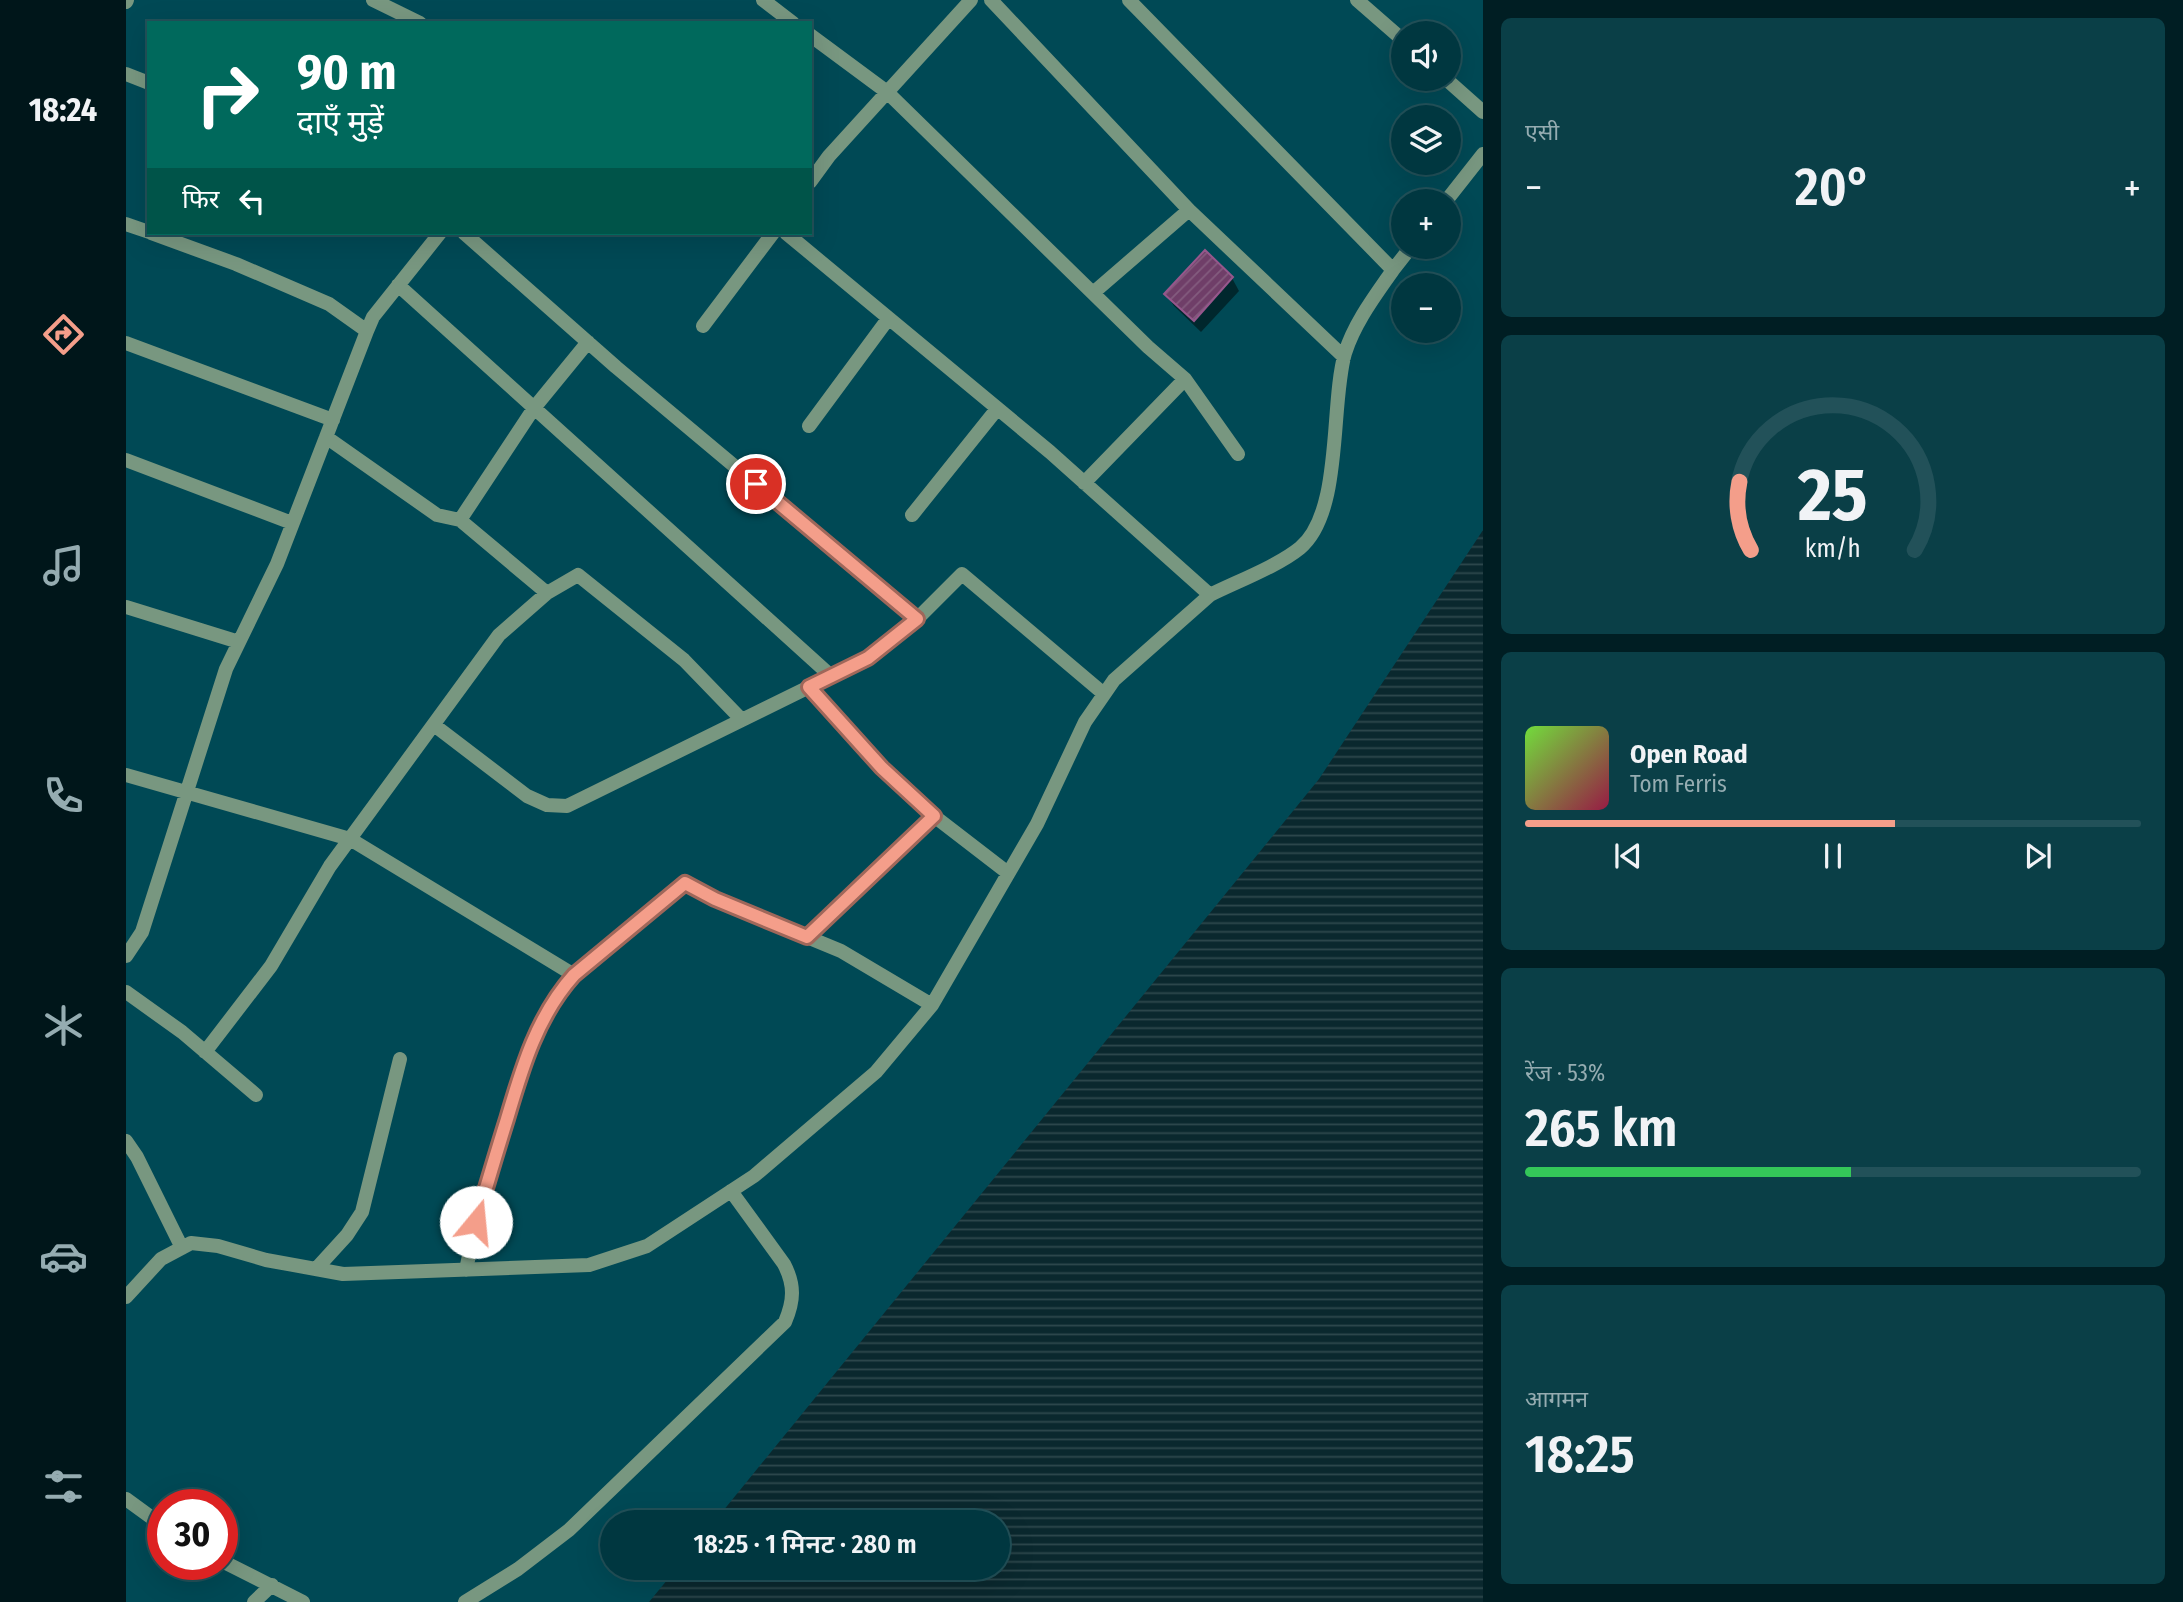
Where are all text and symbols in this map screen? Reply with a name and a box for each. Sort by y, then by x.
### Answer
map controls [1391,21,1461,343]
button: sound [1391,21,1461,91]
text: 90 m [297,43,397,102]
icon: right [182,49,273,140]
text: 18:24 [29,91,97,129]
text: दाएँ मुड़ें [297,103,384,141]
button: layers [1391,105,1461,175]
text: एसी [1525,118,1559,146]
text: 20° [1795,156,1871,219]
text: − [1525,165,1542,211]
text: + [2124,165,2141,211]
icon: left [233,182,271,220]
text: फिर [182,184,219,215]
button: + [1391,189,1461,259]
button: − [1391,273,1461,343]
icon: directions [39,310,88,359]
text: 25 [1797,453,1868,540]
pin [726,454,786,514]
icon: arrive [737,465,775,503]
text: km/h [1805,534,1861,564]
icon: music [39,541,88,590]
text: Open Road [1630,739,1748,770]
text: Tom Ferris [1630,770,1727,798]
icon: phone [39,771,88,820]
icon: previous [1609,837,1647,875]
icon: pause [1814,837,1852,875]
icon: next [2019,837,2057,875]
icon: climate [39,1001,88,1050]
text: रेंज · 53% [1525,1059,1605,1087]
text: 265 km [1525,1097,1677,1160]
position arrow [439,1185,513,1259]
icon: car [39,1232,88,1281]
text: आगमन [1525,1385,1588,1413]
text: 18:25 [1525,1423,1635,1486]
icon: filters [39,1462,88,1511]
speed limit sign: 30 [147,1489,238,1580]
text: 18:25 · 1 मिनट · 280 m [693,1529,917,1560]

